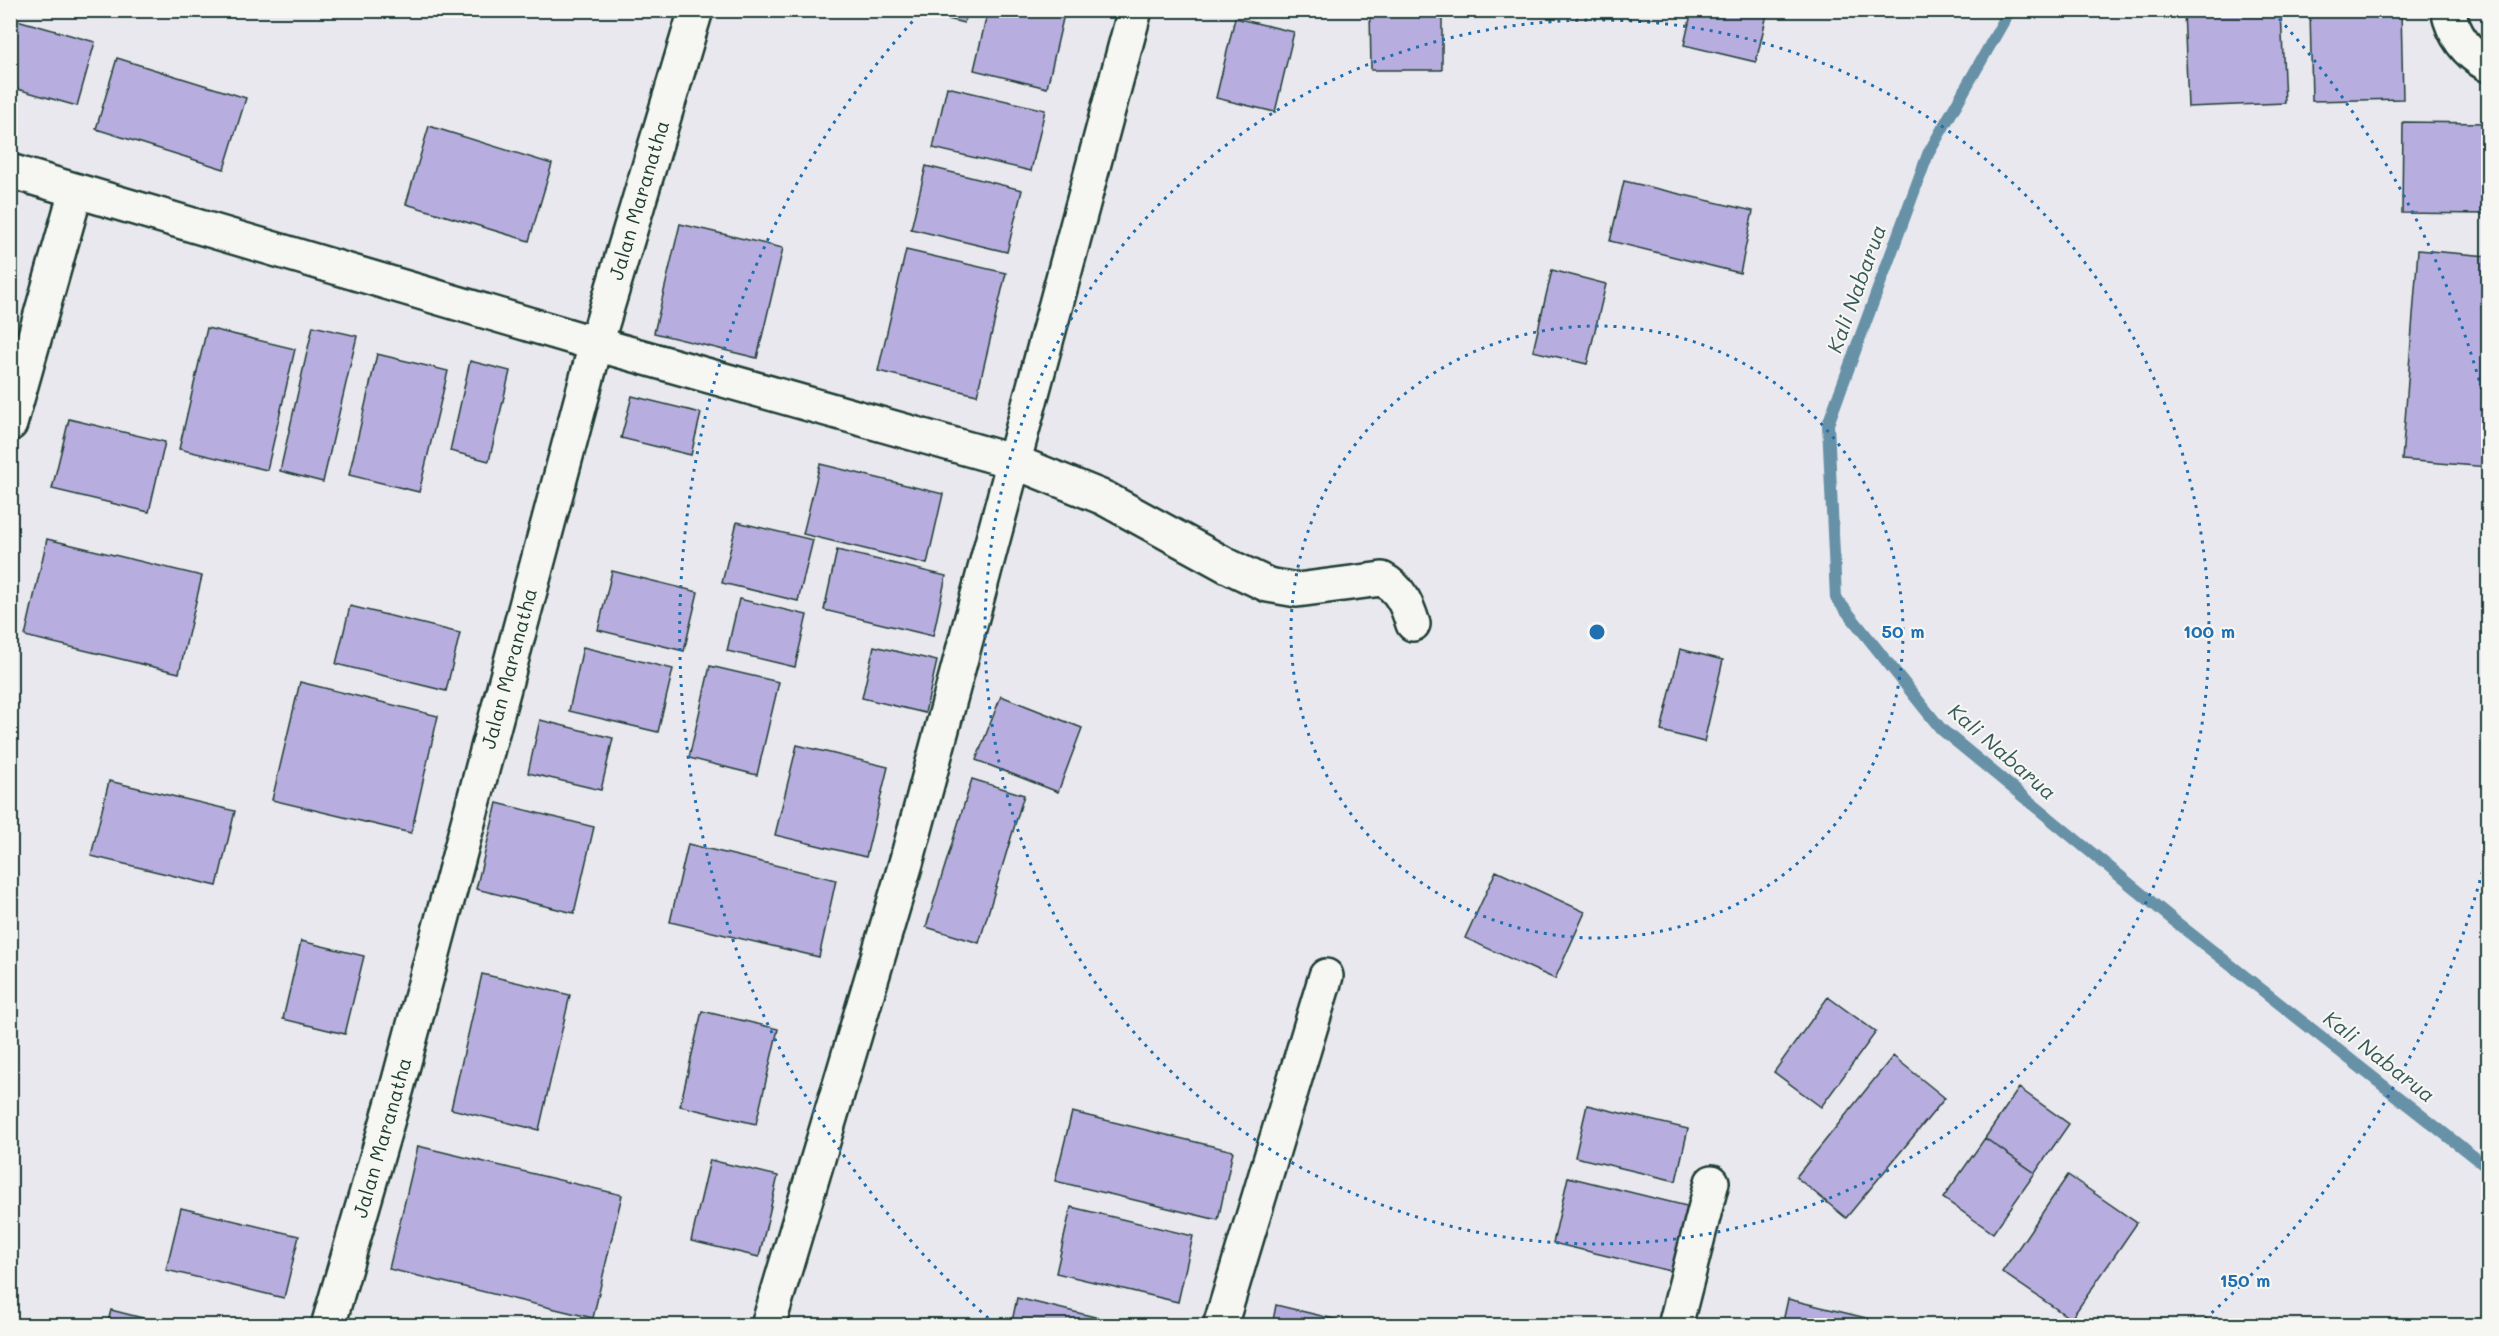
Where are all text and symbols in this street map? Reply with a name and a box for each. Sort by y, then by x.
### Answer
street label: Jalan Maranatha [602,117,674,283]
water label: Kali Nabarua [1820,221,1891,356]
street label: Jalan Maranatha [474,585,542,752]
text: 50 m [1882,619,1924,643]
text: 100 m [2183,619,2235,643]
centre of rings [1587,622,1607,642]
water label: Kali Nabarua [1943,697,2063,805]
water label: Kali Nabarua [2319,1004,2441,1108]
street label: Jalan Maranatha [346,1054,417,1221]
text: 150 m [2220,1268,2270,1292]

